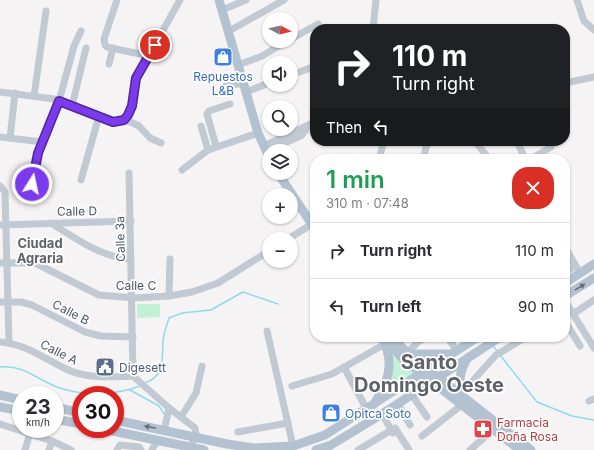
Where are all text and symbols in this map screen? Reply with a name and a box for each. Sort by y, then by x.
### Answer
north arrow [262,12,298,48]
map controls [262,12,298,268]
pin [138,28,172,62]
icon: arrive [144,34,166,56]
text: 110 m [392,39,467,73]
icon: right [326,40,378,92]
shop icon: Repuestos L&B [212,46,234,68]
button: sound [262,56,298,92]
place label: Repuestos L&B [193,69,253,98]
text: Turn right [392,73,475,94]
button: search [262,100,298,136]
icon: left [370,116,392,138]
text: Then [326,118,362,137]
button: layers [262,144,298,180]
position arrow [11,163,53,205]
text: 1 min [326,165,385,194]
button: close [512,167,554,209]
button: + [262,188,298,224]
text: 310 m · 07:48 [326,195,409,211]
street label: Calle D [57,203,97,219]
street label: Calle 3a [112,216,128,262]
button: − [262,232,298,268]
district label: Ciudad Agraria [17,235,63,266]
icon: right [326,240,348,262]
text: Turn right [360,241,432,260]
text: 110 m [515,241,554,260]
street label: Calle C [116,278,156,293]
one-way arrow [574,283,585,290]
street label: Calle B [50,296,92,328]
icon: left [326,296,348,318]
text: Turn left [360,297,421,316]
text: 90 m [518,297,554,316]
street label: Calle A [38,336,80,368]
district label: Santo Domingo Oeste [354,350,504,397]
public building icon: Digesett [94,356,116,378]
place label: Digesett [119,360,166,375]
speed limit sign: 30 [72,386,124,438]
text: 23 [25,395,51,419]
shop icon: Opitca Soto [320,402,342,424]
place label: Opitca Soto [345,406,411,421]
place label: Farmacia Doña Rosa [497,415,558,444]
text: km/h [26,416,50,428]
pharmacy icon: Farmacia Doña Rosa [472,418,494,440]
one-way arrow [144,424,156,430]

